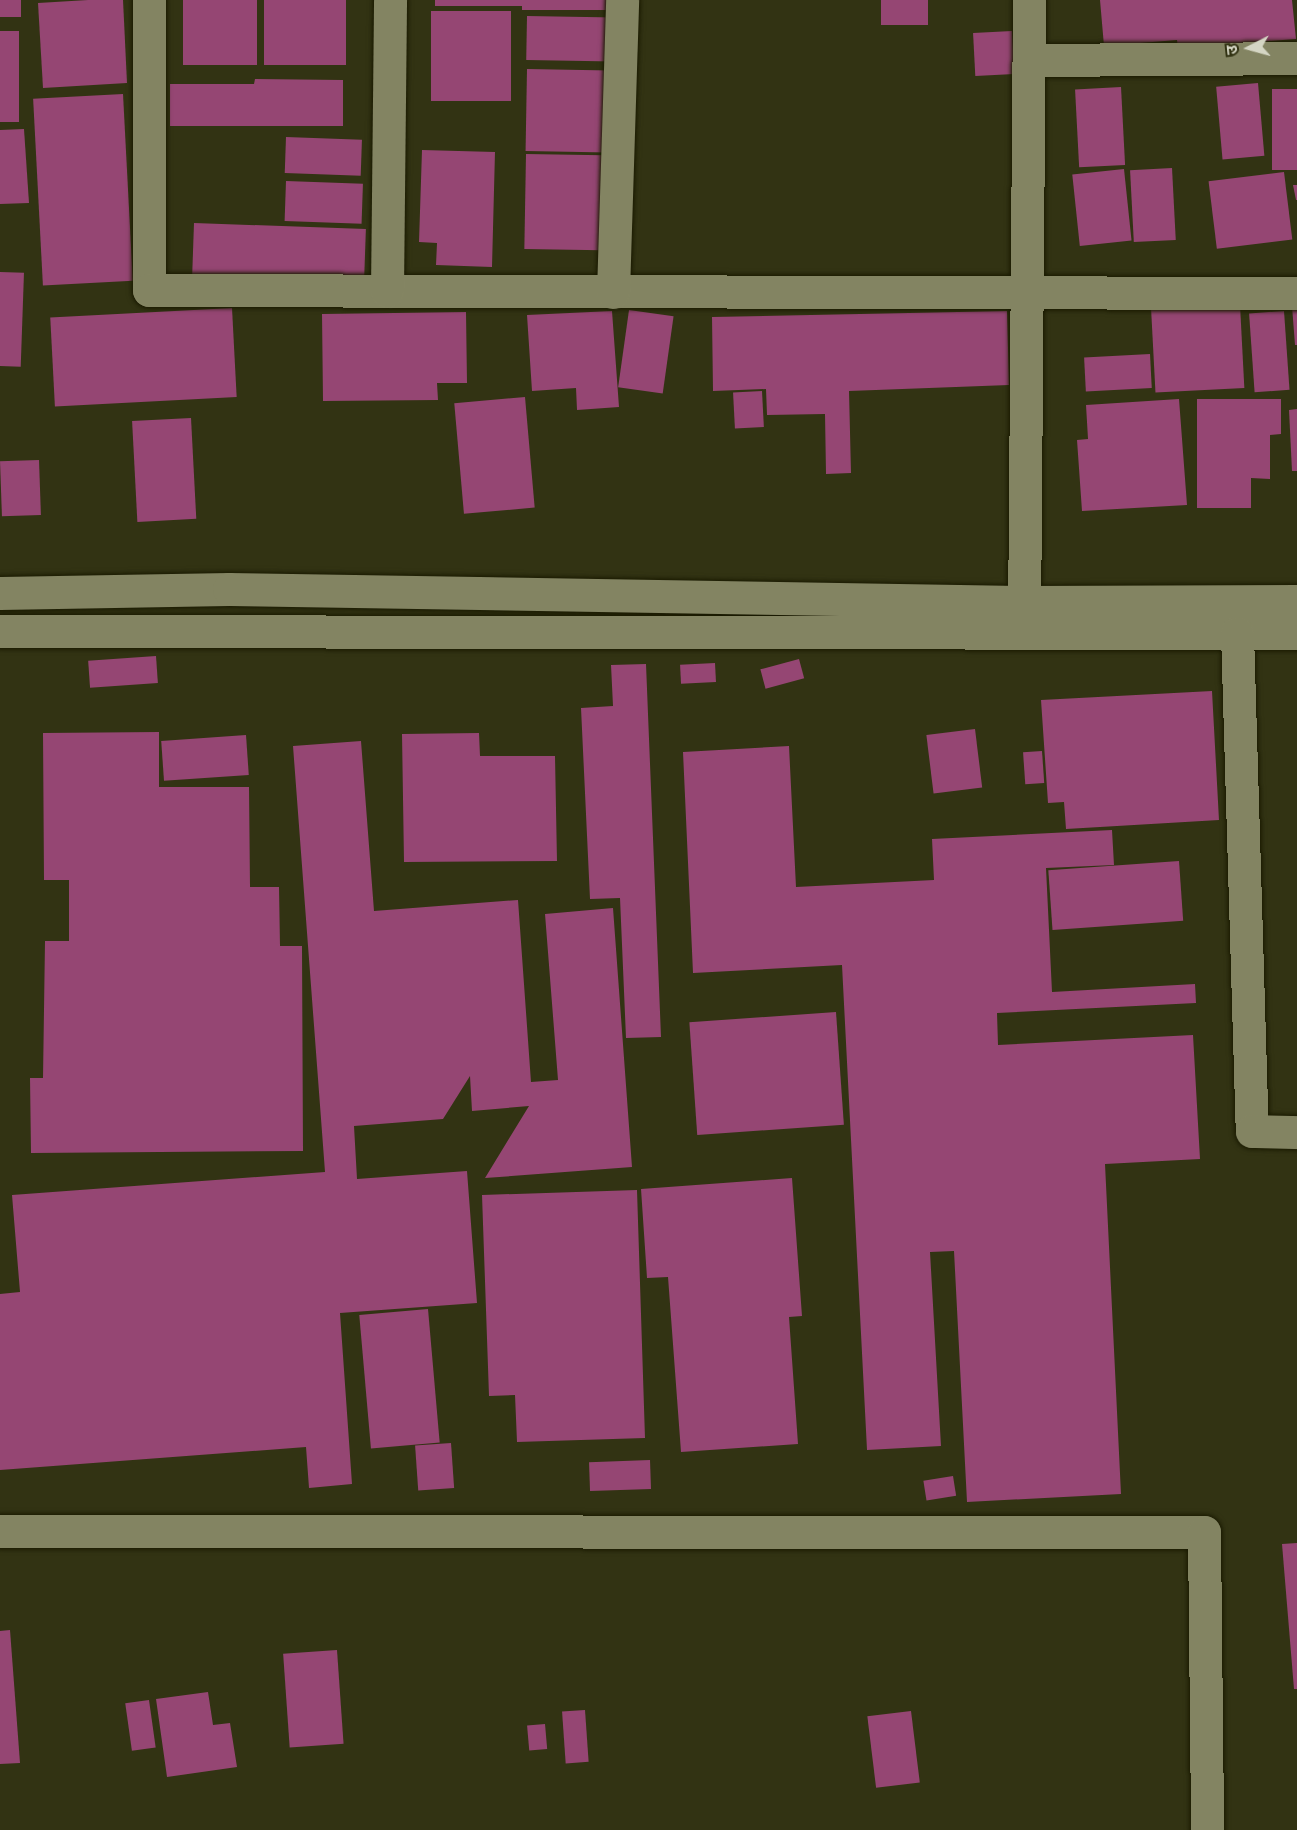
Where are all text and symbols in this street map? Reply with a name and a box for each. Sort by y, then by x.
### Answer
north arrow [1219,18,1279,78]
text: उ [1221,44,1242,56]

